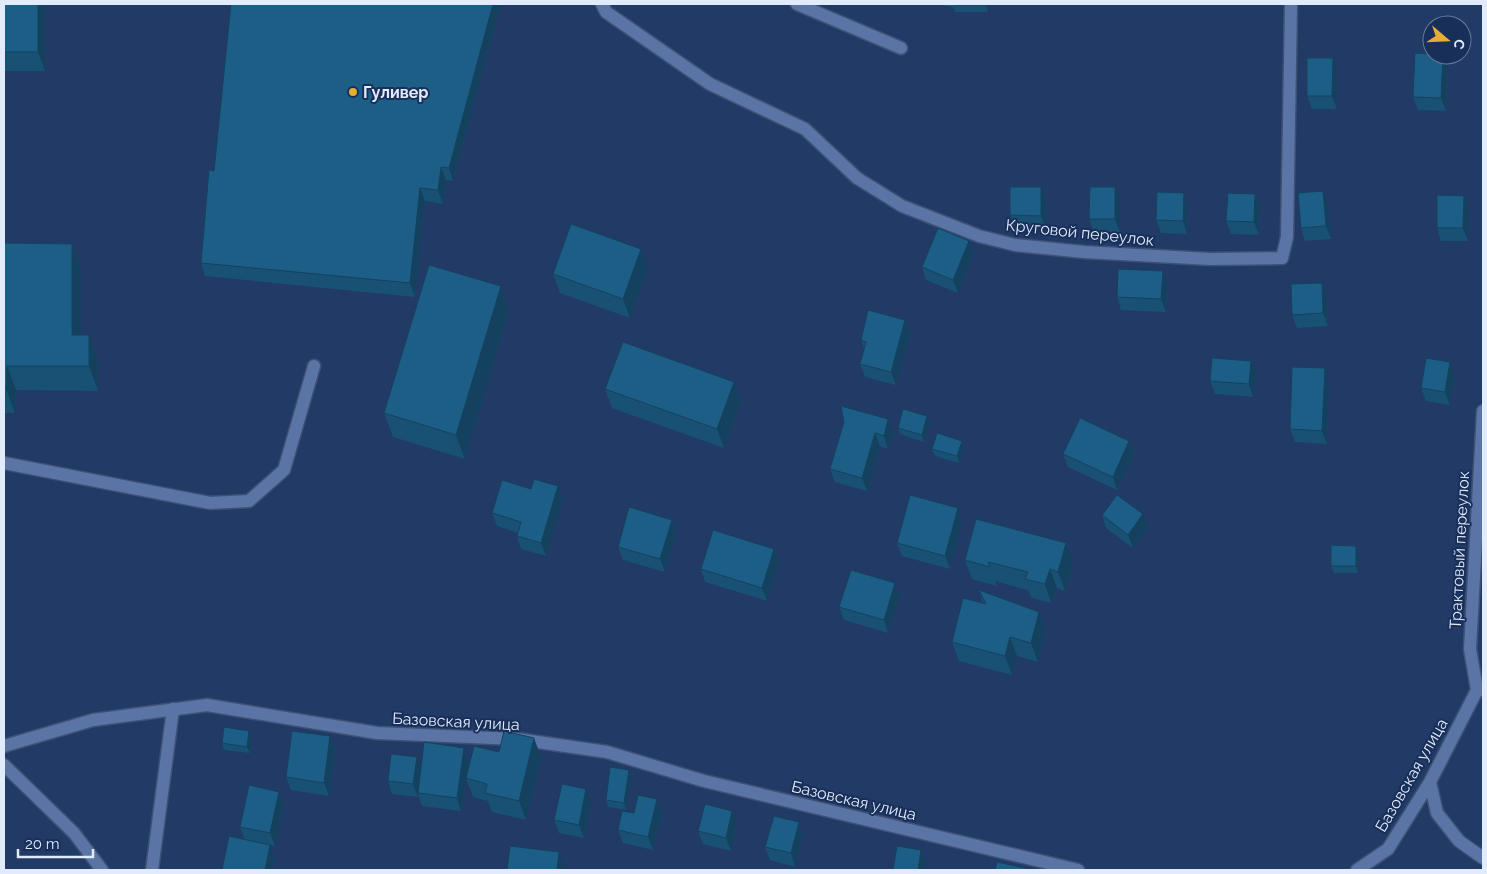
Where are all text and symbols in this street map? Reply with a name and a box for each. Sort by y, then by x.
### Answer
north arrow [1422,15,1472,65]
text: С [1450,37,1468,52]
place label: Гуливер [363,83,429,102]
marker: Гуливер [347,86,359,98]
street label: Круговой переулок [1005,215,1155,250]
street label: Трактовый переулок [1446,470,1473,630]
street label: Базовская улица [392,709,520,734]
street label: Базовская улица [1371,715,1452,835]
street label: Базовская улица [790,777,918,824]
scale bar [18,826,92,858]
text: 20 m [25,835,60,853]

